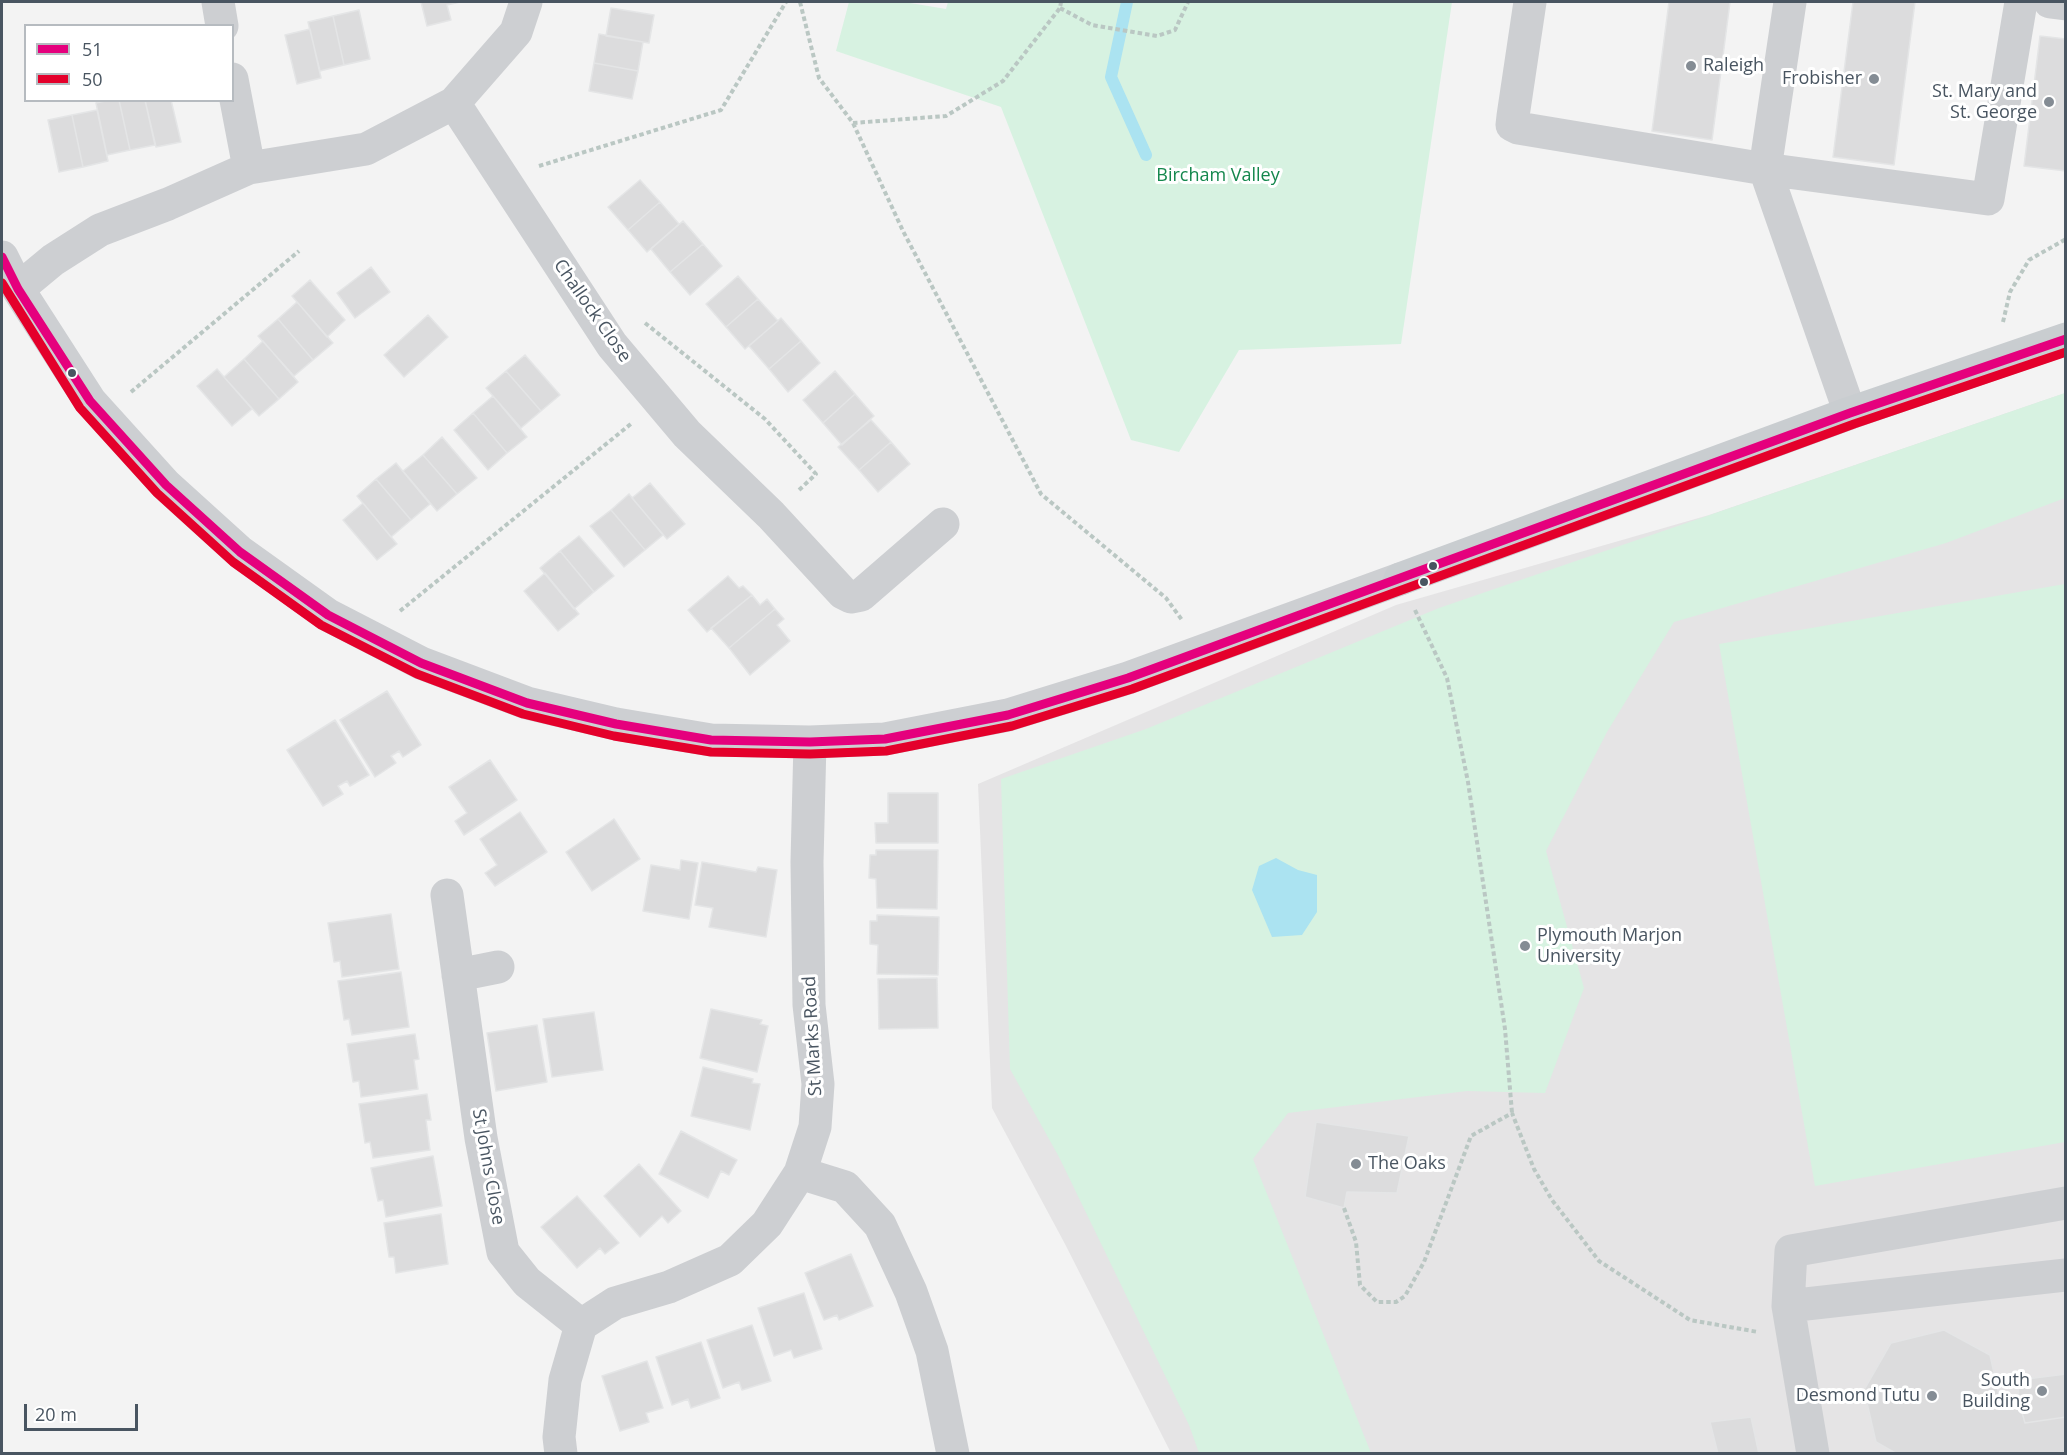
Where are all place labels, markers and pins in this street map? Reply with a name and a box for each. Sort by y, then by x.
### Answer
place label: Raleigh [1703,55,1764,77]
marker: Raleigh [1684,59,1698,73]
place label: Frobisher [1782,68,1862,90]
marker: Frobisher [1867,72,1881,86]
place label: St. Mary and St. George [1932,81,2037,124]
marker: St. Mary and St. George [2042,95,2056,109]
unlabelled marker [66,367,78,379]
unlabelled marker [1427,560,1439,572]
unlabelled marker [1418,576,1430,588]
place label: Plymouth Marjon University [1537,925,1682,968]
marker: Plymouth Marjon University [1518,939,1532,953]
place label: The Oaks [1368,1153,1446,1175]
marker: The Oaks [1349,1157,1363,1171]
place label: South Building [1962,1370,2030,1412]
marker: South Building [2035,1384,2049,1398]
place label: Desmond Tutu [1796,1385,1920,1407]
marker: Desmond Tutu [1925,1389,1939,1403]

